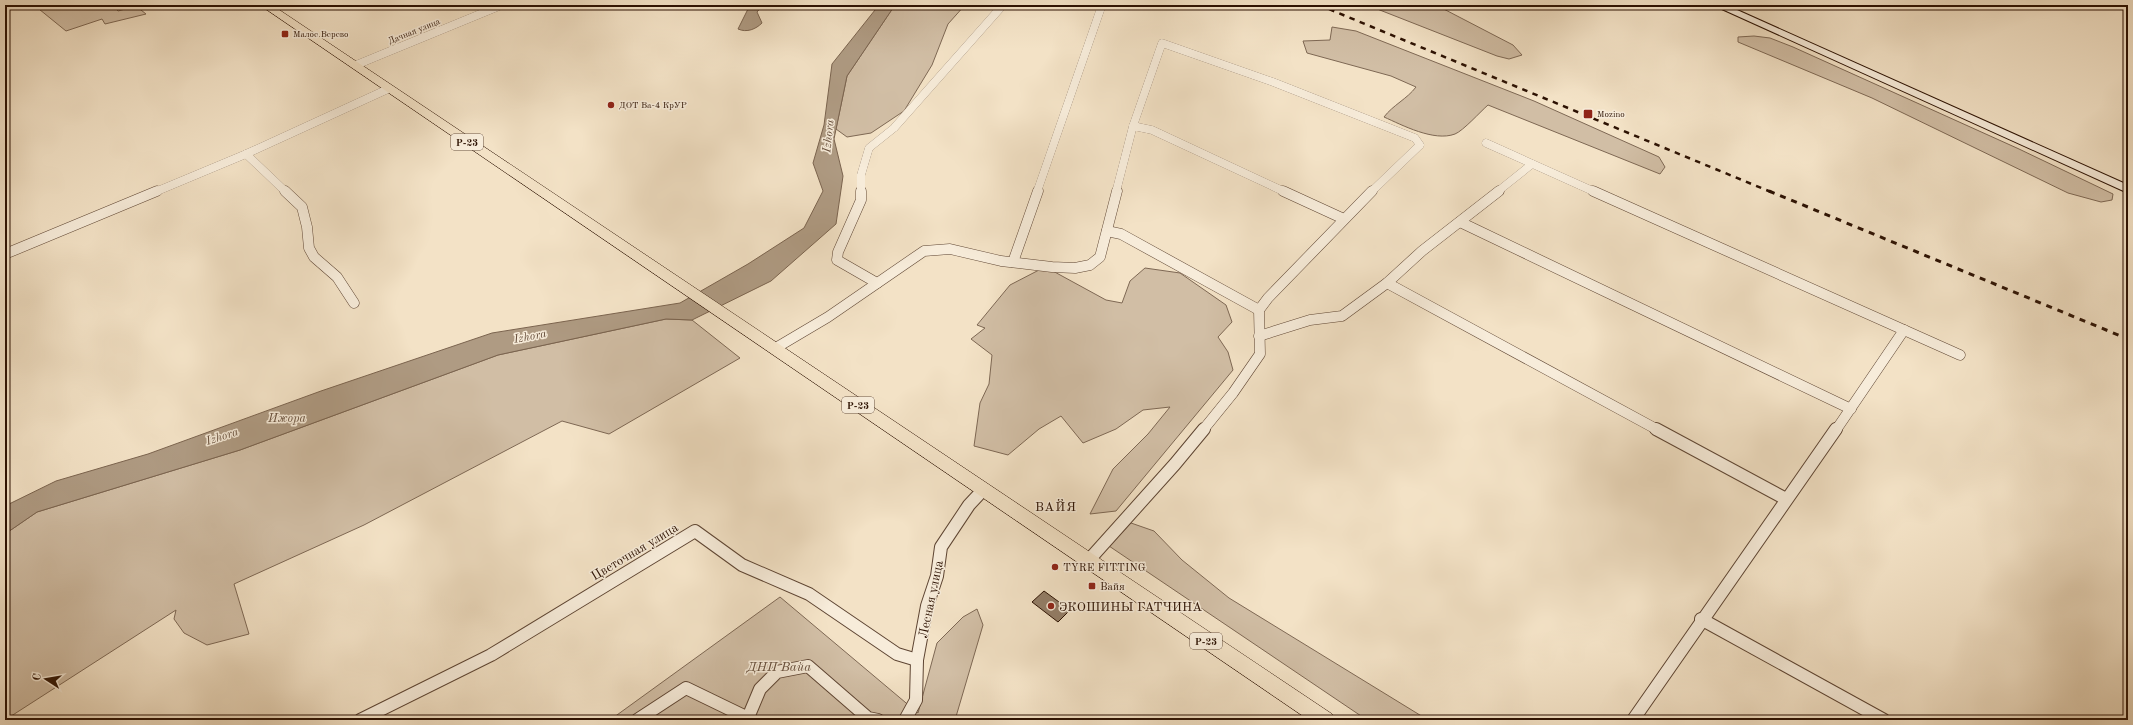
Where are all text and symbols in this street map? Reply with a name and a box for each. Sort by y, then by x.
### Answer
street label: Дачная улица [387,17,442,46]
marker: Малое Верево [280,29,290,39]
place label: Малое Верево [293,30,349,39]
marker: ДОТ Ва-4 КрУР [606,100,616,110]
place label: ДОТ Ва-4 КрУР [619,101,687,110]
marker: Mozino [1582,108,1594,120]
place label: Mozino [1597,110,1625,119]
water label: Izhora [821,118,837,154]
road number: Р-23 [451,134,483,150]
water label: Izhora [512,328,548,346]
road number: Р-23 [842,397,874,413]
water label: Ижора [267,413,306,425]
water label: Izhora [204,426,241,448]
district label: ВАЙЯ [1035,499,1077,514]
street label: Цветочная улица [589,521,681,583]
street label: Лесная улица [917,559,946,639]
marker: TYRE FITTING [1050,562,1060,572]
place label: TYRE FITTING [1063,563,1146,574]
marker: Вайя [1087,581,1097,591]
place label: Вайя [1100,582,1125,593]
marker: ЭКОШИНЫ ГАТЧИНА [1046,601,1056,611]
place label: ЭКОШИНЫ ГАТЧИНА [1059,601,1202,614]
road number: Р-23 [1190,633,1222,649]
north arrow [26,659,66,699]
park label: ДНП Вайа [745,661,811,674]
text: С [32,673,44,682]

